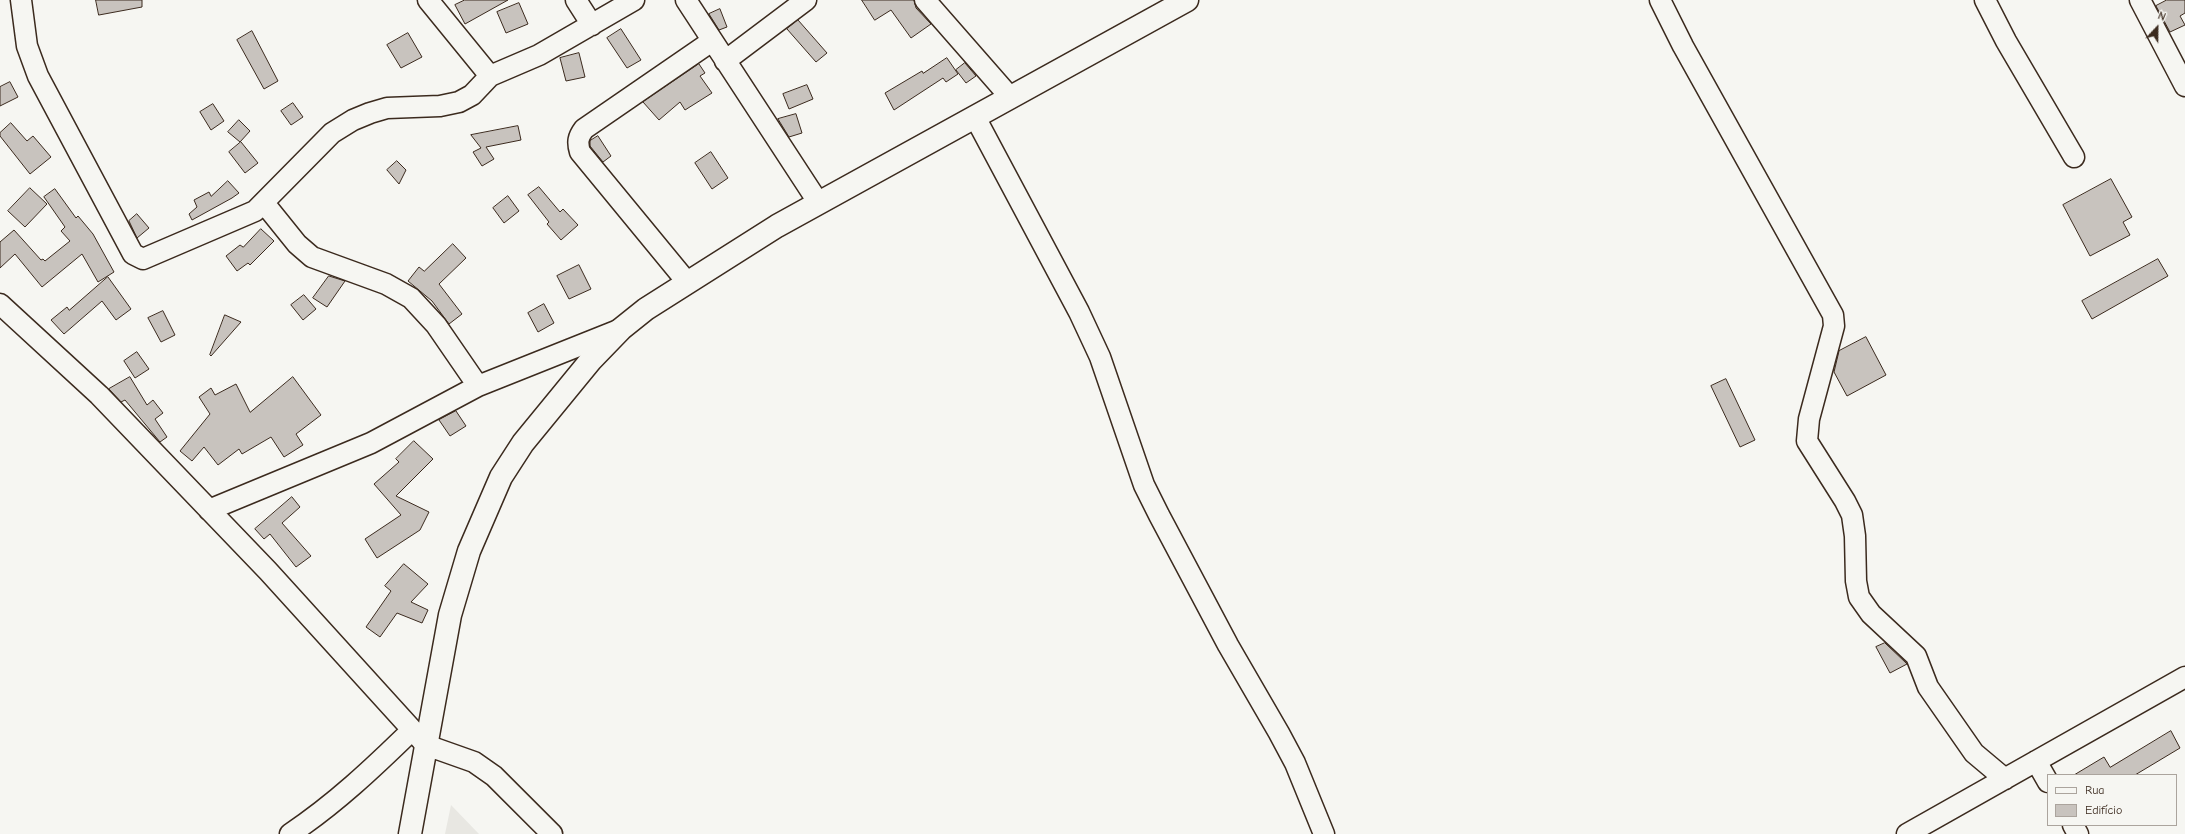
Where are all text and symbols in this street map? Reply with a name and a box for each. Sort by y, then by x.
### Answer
north arrow [2137,8,2177,48]
text: N [2156,9,2167,24]
legend [2047,774,2177,826]
text: Rua [2085,783,2104,797]
text: Edifício [2085,803,2122,817]

